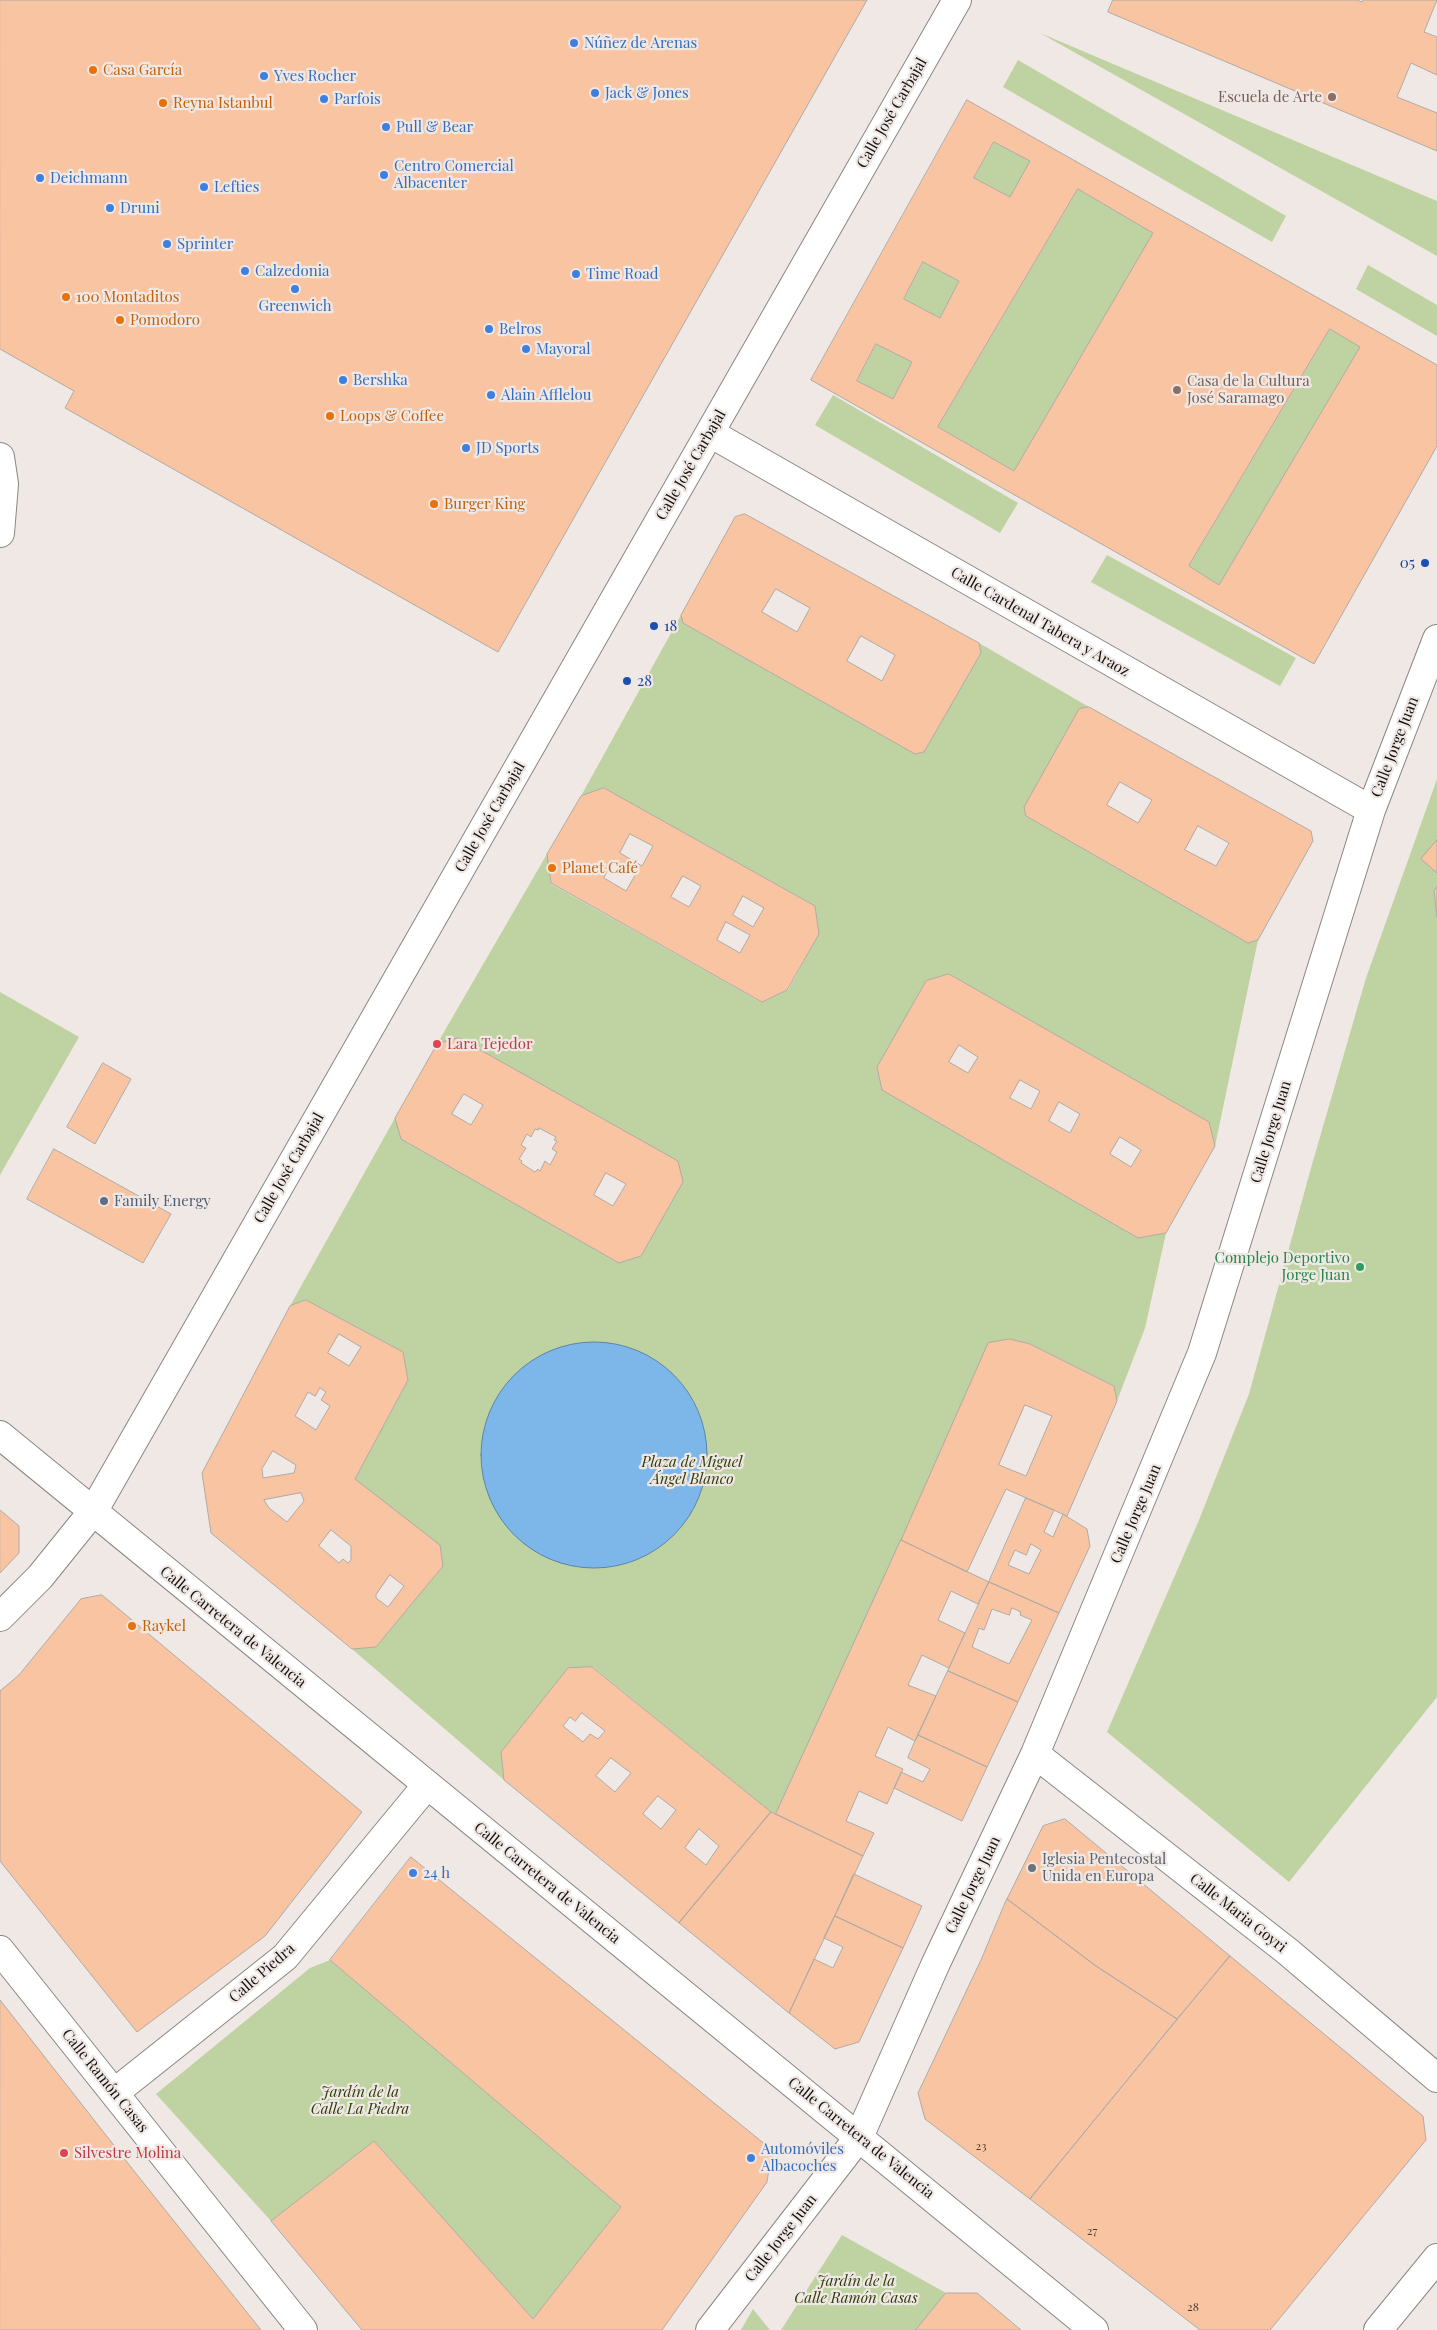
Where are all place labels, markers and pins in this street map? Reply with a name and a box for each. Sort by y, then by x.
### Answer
place label: Núñez de Arenas [584,34,697,52]
marker: Núñez de Arenas [568,37,580,49]
place label: Casa García [103,61,182,79]
marker: Casa García [87,64,99,76]
place label: Yves Rocher [274,67,356,85]
marker: Yves Rocher [258,70,270,82]
place label: Jack & Jones [605,84,689,102]
marker: Jack & Jones [589,87,601,99]
place label: Escuela de Arte [1218,88,1322,106]
place label: Parfois [334,90,381,108]
marker: Escuela de Arte [1326,91,1338,103]
marker: Parfois [318,93,330,105]
place label: Reyna Istanbul [173,94,273,112]
marker: Reyna Istanbul [157,97,169,109]
place label: Pull & Bear [396,118,473,136]
marker: Pull & Bear [380,121,392,133]
place label: Centro Comercial Albacenter [394,157,514,192]
place label: Deichmann [50,169,128,187]
marker: Centro Comercial Albacenter [378,169,390,181]
marker: Deichmann [34,172,46,184]
place label: Lefties [214,178,259,196]
marker: Lefties [198,181,210,193]
place label: Druni [120,199,160,217]
marker: Druni [104,202,116,214]
place label: Sprinter [177,235,233,253]
marker: Sprinter [161,238,173,250]
place label: Calzedonia [255,262,330,280]
marker: Calzedonia [239,265,251,277]
place label: Time Road [586,265,658,283]
marker: Time Road [570,268,582,280]
marker: Greenwich [289,283,301,295]
place label: 100 Montaditos [76,288,179,306]
marker: 100 Montaditos [60,291,72,303]
place label: Greenwich [259,297,331,315]
place label: Pomodoro [130,311,200,329]
marker: Pomodoro [114,314,126,326]
place label: Belros [499,320,542,338]
marker: Belros [483,323,495,335]
place label: Mayoral [536,340,590,358]
marker: Mayoral [520,343,532,355]
place label: Bershka [353,371,408,389]
place label: Casa de la Cultura José Saramago [1187,372,1310,407]
marker: Bershka [337,374,349,386]
marker: Casa de la Cultura José Saramago [1171,384,1183,396]
place label: Alain Afflelou [501,386,591,404]
marker: Alain Afflelou [485,389,497,401]
place label: Loops & Coffee [340,407,444,425]
marker: Loops & Coffee [324,410,336,422]
place label: JD Sports [476,439,539,457]
marker: JD Sports [460,442,472,454]
place label: Burger King [444,495,525,513]
marker: Burger King [428,498,440,510]
place label: 05 [1400,554,1415,572]
marker: 05 [1419,557,1431,569]
place label: 18 [664,617,677,635]
marker: 18 [648,620,660,632]
place label: 28 [637,672,652,690]
marker: 28 [621,675,633,687]
place label: Planet Café [562,859,638,877]
marker: Planet Café [546,862,558,874]
place label: Lara Tejedor [447,1035,533,1053]
marker: Lara Tejedor [431,1038,443,1050]
place label: Family Energy [114,1192,211,1210]
marker: Family Energy [98,1195,110,1207]
place label: Complejo Deportivo Jorge Juan [1215,1249,1350,1284]
marker: Complejo Deportivo Jorge Juan [1354,1261,1366,1273]
place label: Raykel [142,1617,186,1635]
marker: Raykel [126,1620,138,1632]
place label: Iglesia Pentecostal Unida en Europa [1042,1850,1166,1885]
marker: Iglesia Pentecostal Unida en Europa [1026,1862,1038,1874]
place label: 24 h [423,1864,450,1882]
marker: 24 h [407,1867,419,1879]
place label: Automóviles Albacoches [761,2140,844,2175]
place label: Silvestre Molina [74,2144,181,2162]
marker: Silvestre Molina [58,2147,70,2159]
marker: Automóviles Albacoches [745,2152,757,2164]

